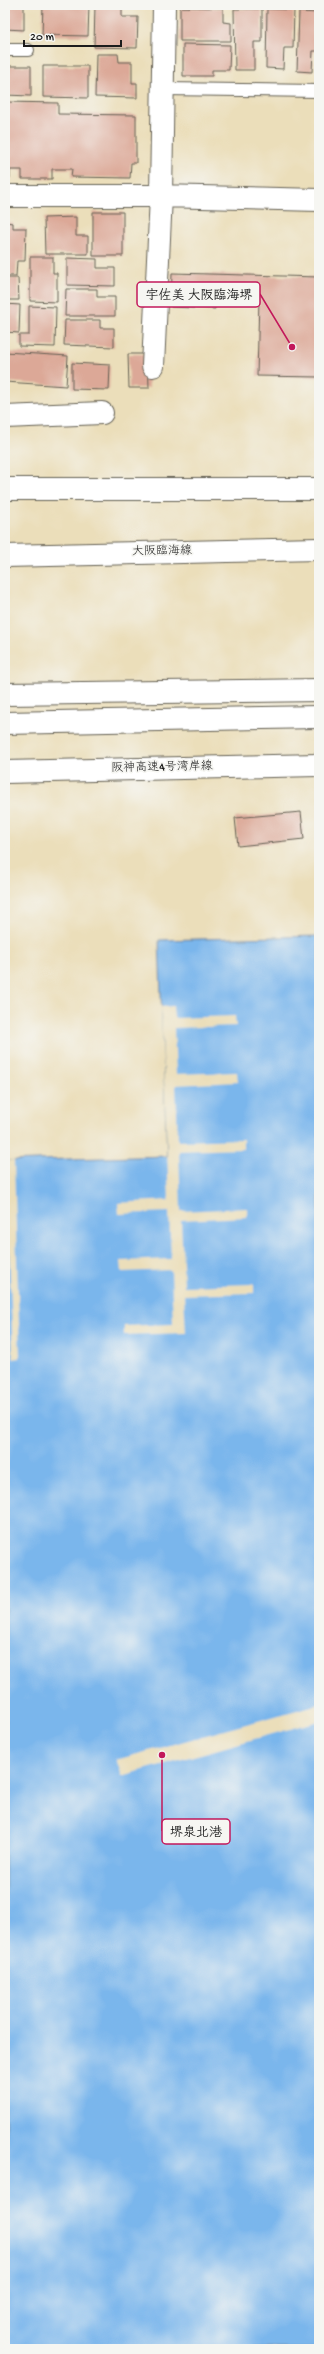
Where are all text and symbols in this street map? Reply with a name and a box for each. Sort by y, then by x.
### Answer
scale bar [24,22,121,48]
text: 20 m [30,31,55,45]
callout: 宇佐美 大阪臨海堺 [137,282,260,307]
text: 宇佐美 大阪臨海堺 [145,288,253,304]
street label: 大阪臨海線 [132,543,192,560]
street label: 阪神高速4号湾岸線 [111,759,213,776]
callout: 堺泉北港 [162,1819,230,1844]
text: 堺泉北港 [170,1825,223,1841]

